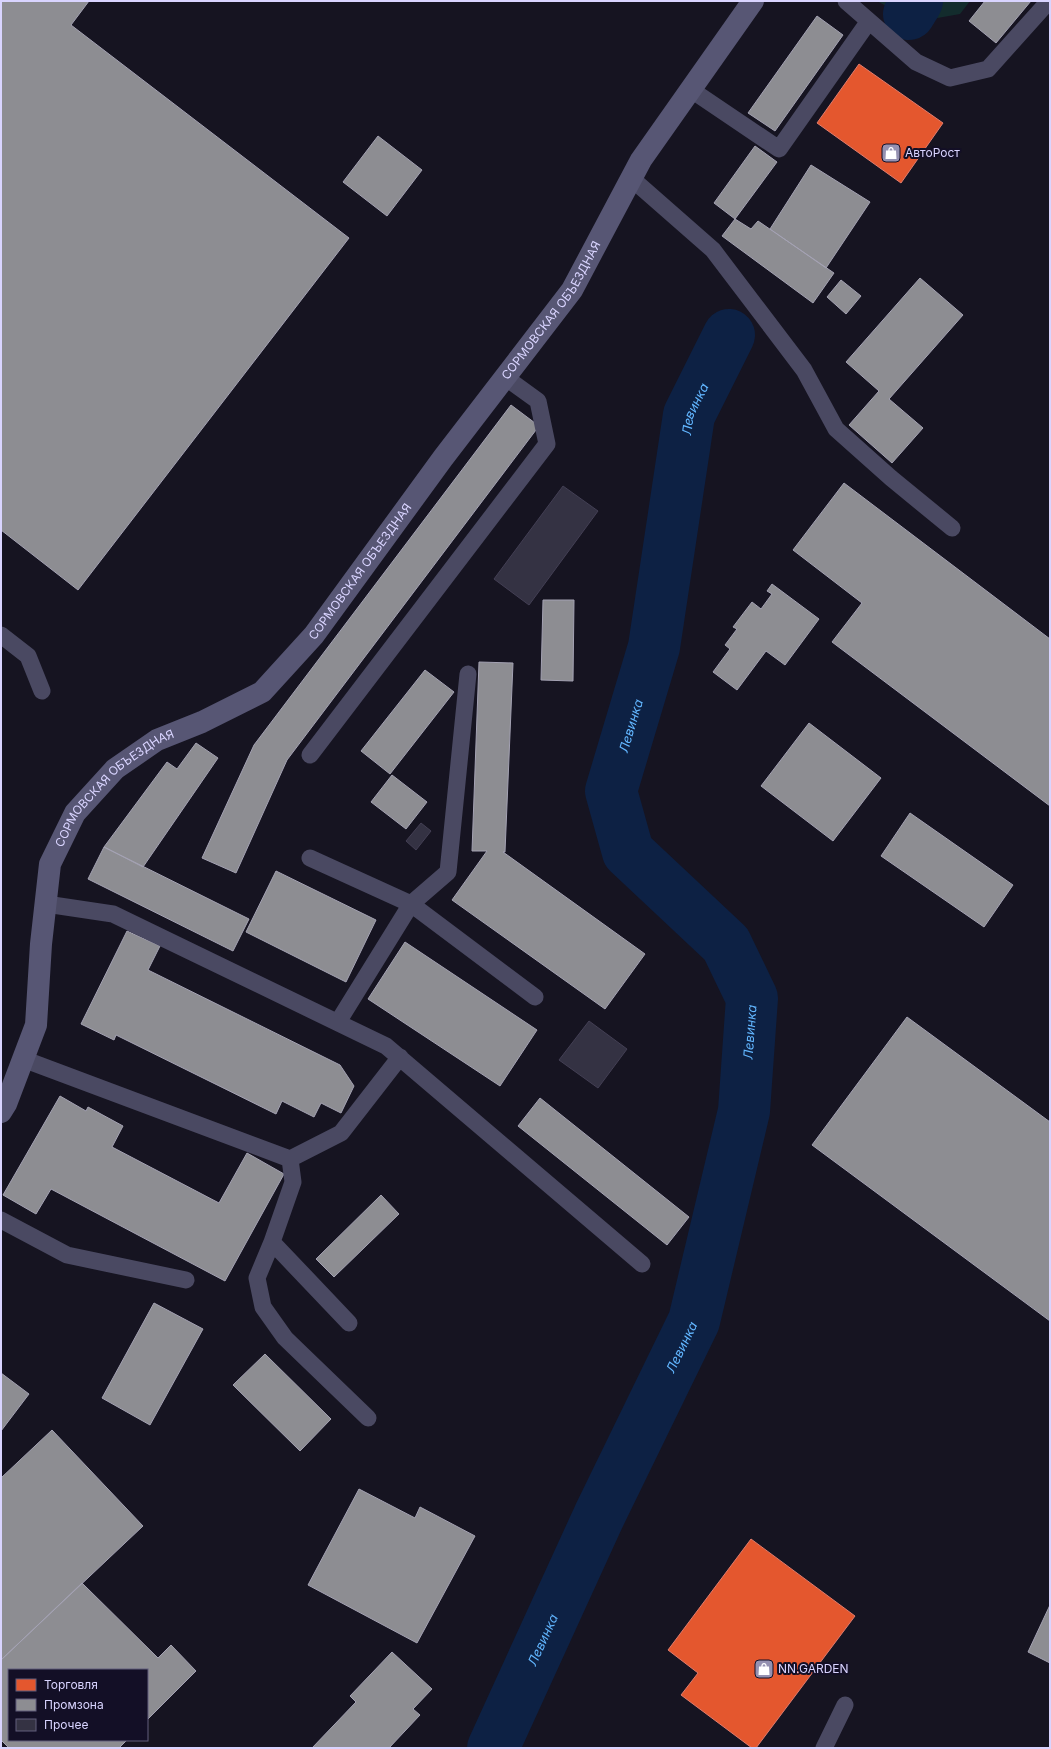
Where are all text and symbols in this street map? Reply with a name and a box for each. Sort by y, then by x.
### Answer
shop icon: АвтоРост [880,142,902,164]
place label: АвтоРост [905,145,960,160]
street label: СОРМОВСКАЯ ОБЪЕЗДНАЯ [498,238,604,382]
water label: Левинка [678,380,712,436]
street label: СОРМОВСКАЯ ОБЪЕЗДНАЯ [305,500,414,643]
water label: Левинка [615,697,646,754]
street label: СОРМОВСКАЯ ОБЪЕЗДНАЯ [52,726,176,849]
water label: Левинка [740,1004,760,1060]
water label: Левинка [662,1319,701,1375]
water label: Левинка [524,1611,561,1668]
shop icon: NN.GARDEN [753,1658,775,1680]
place label: NN.GARDEN [778,1661,849,1676]
legend [8,1669,148,1741]
text: Торговля [44,1677,98,1692]
text: Промзона [44,1697,104,1712]
text: Прочее [44,1717,89,1732]

